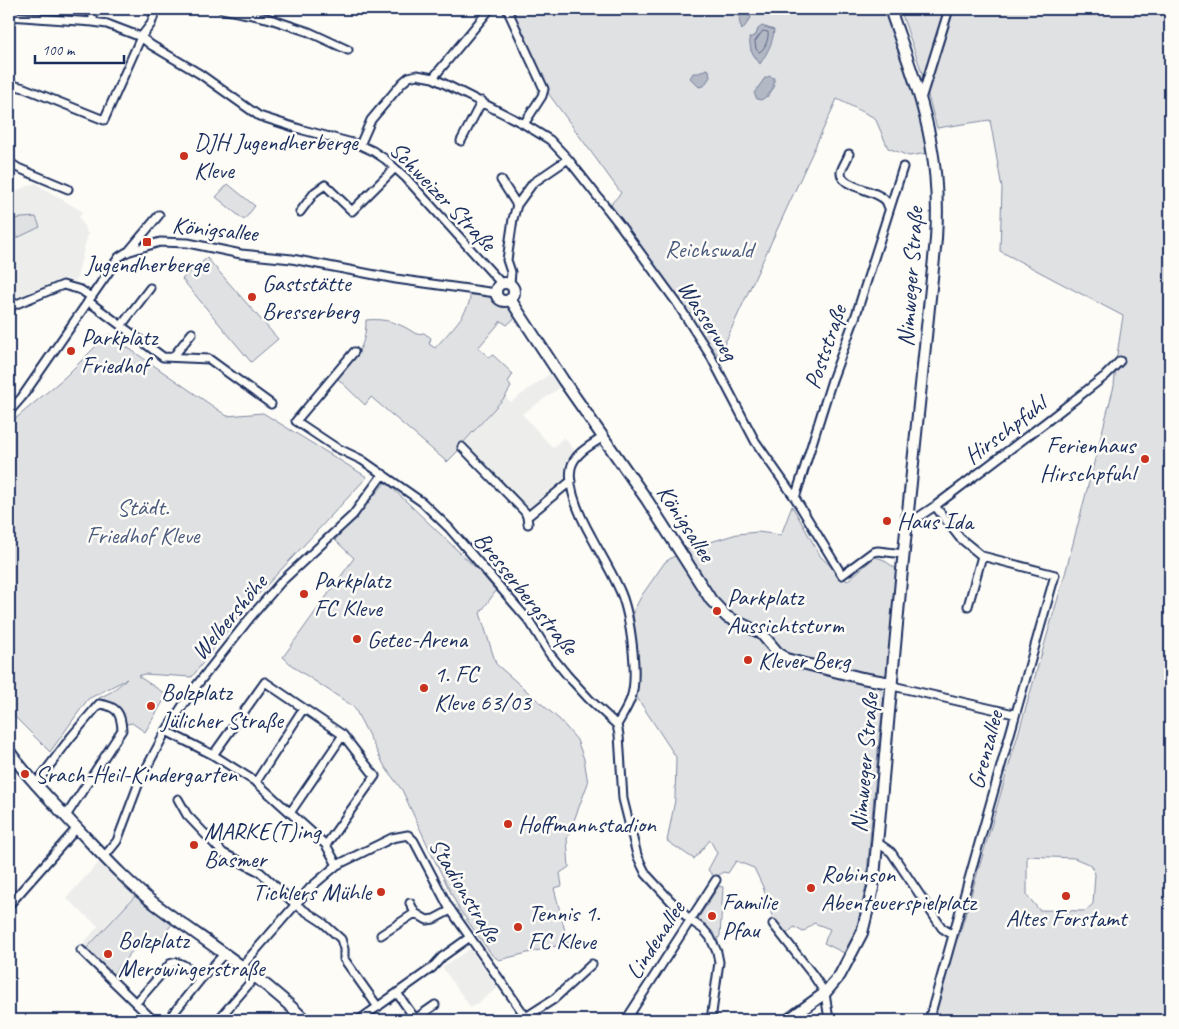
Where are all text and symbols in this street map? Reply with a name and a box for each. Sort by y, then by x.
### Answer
scale bar [35,32,124,64]
text: 100 m [42,41,76,60]
place label: DJH Jugendherberge Kleve [194,127,360,185]
street label: Schweizer Straße [383,135,504,259]
marker: DJH Jugendherberge Kleve [178,150,190,162]
street label: Nimweger Straße [890,204,930,348]
street label: Königsallee [171,210,261,249]
park label: Reichswald [665,234,757,264]
marker: Jugendherberge [141,236,153,248]
place label: Jugendherberge [84,249,211,279]
place label: Gaststätte Bresserberg [262,268,361,326]
street label: Wasserweg [671,274,746,368]
marker: Gaststätte Bresserberg [246,291,258,303]
street label: Poststraße [797,299,854,393]
place label: Parkplatz Friedhof [81,322,159,380]
marker: Parkplatz Friedhof [65,345,77,357]
street label: Hirschpfuhl [958,387,1055,471]
place label: Ferienhaus Hirschpfuhl [1040,430,1139,488]
marker: Ferienhaus Hirschpfuhl [1139,453,1151,465]
street label: Königsallee [650,479,723,569]
park label: Städt. Friedhof Kleve [87,492,202,550]
place label: Haus Ida [897,506,975,536]
marker: Haus Ida [881,515,893,527]
street label: Bresserbergstraße [467,525,586,662]
place label: Parkplatz FC Kleve [314,565,392,623]
street label: Welbershöhe [184,566,275,666]
place label: Parkplatz Aussichtsturm [727,582,844,640]
marker: Parkplatz FC Kleve [298,588,310,600]
marker: Parkplatz Aussichtsturm [711,605,723,617]
place label: Getec-Arena [367,624,469,654]
marker: Getec-Arena [351,633,363,645]
place label: Klever Berg [758,645,852,675]
marker: Klever Berg [742,654,754,666]
place label: 1. FC Kleve 63/03 [434,659,533,717]
place label: Bolzplatz Jülicher Straße [160,677,285,735]
marker: 1. FC Kleve 63/03 [418,682,430,694]
street label: Nimweger Straße [843,690,885,834]
marker: Bolzplatz Jülicher Straße [145,700,157,712]
street label: Grenzallee [960,705,1010,792]
place label: Srach-Heil-Kindergarten [35,759,238,789]
marker: Srach-Heil-Kindergarten [19,768,31,780]
place label: Hoffmannstadion [518,809,657,839]
place label: MARKE(T)ing Basmer [204,816,323,874]
marker: Hoffmannstadion [502,818,514,830]
street label: Stadionstraße [422,832,509,949]
marker: MARKE(T)ing Basmer [188,839,200,851]
place label: Robinson Abenteuerspielplatz [821,859,978,917]
place label: Tichlers Mühle [252,877,373,907]
marker: Robinson Abenteuerspielplatz [805,882,817,894]
marker: Tichlers Mühle [375,886,387,898]
place label: Familie Pfau [722,887,779,945]
marker: Altes Forstamt [1060,890,1072,902]
street label: Lindenallee [619,893,693,985]
place label: Tennis 1. FC Kleve [528,898,601,956]
place label: Altes Forstamt [1006,903,1128,933]
marker: Familie Pfau [706,910,718,922]
marker: Tennis 1. FC Kleve [512,921,524,933]
place label: Bolzplatz Merowingerstraße [118,925,267,983]
marker: Bolzplatz Merowingerstraße [102,948,114,960]

